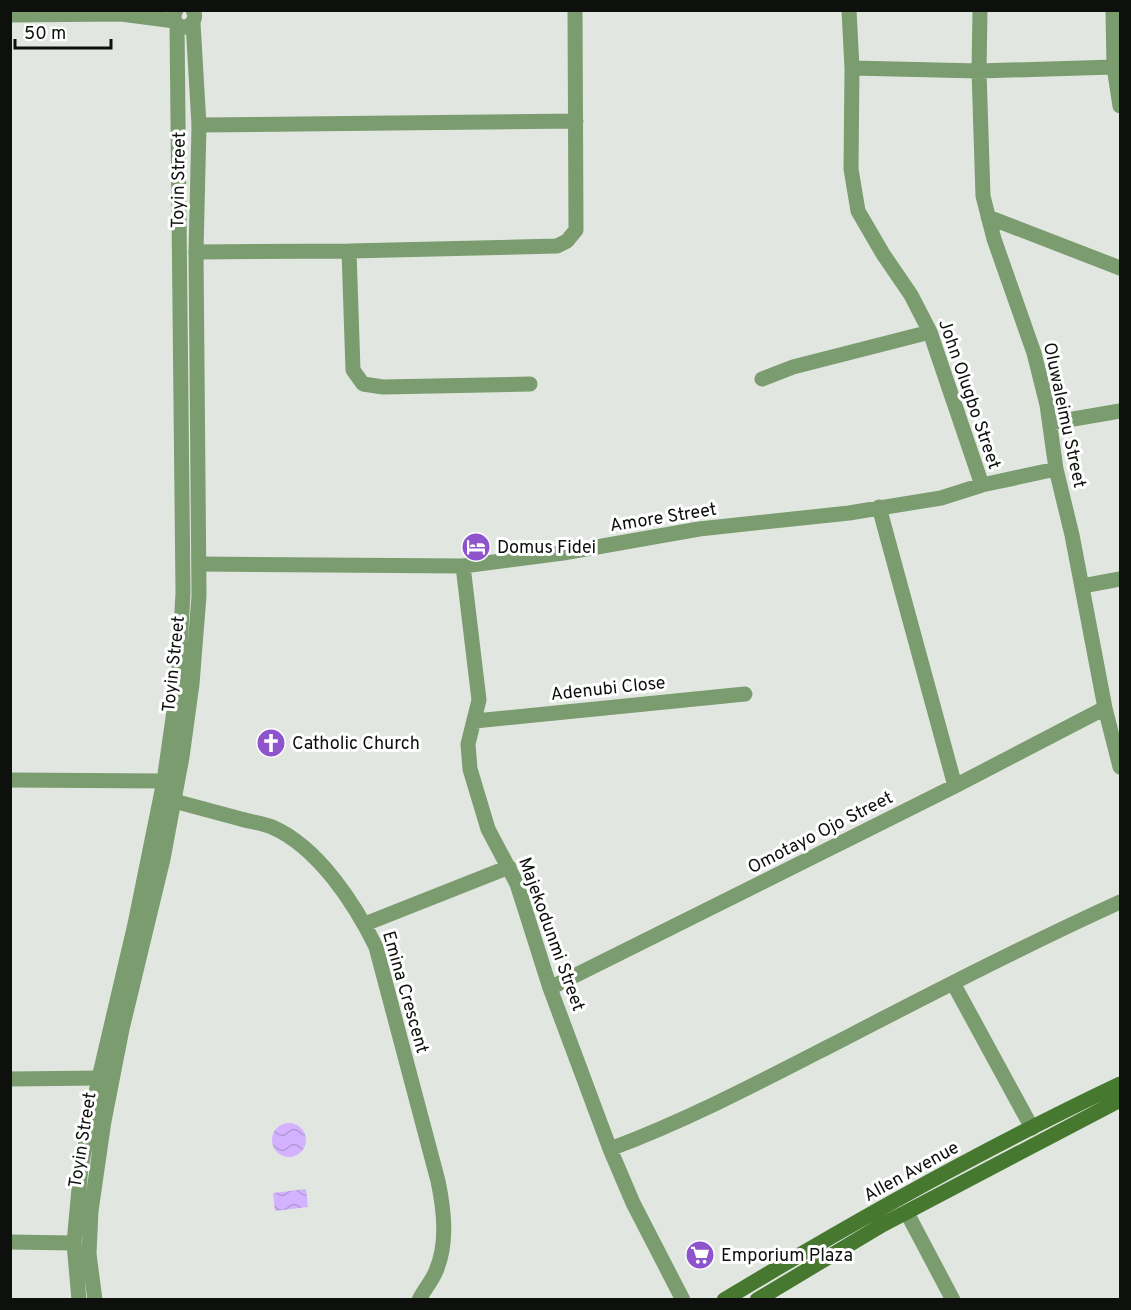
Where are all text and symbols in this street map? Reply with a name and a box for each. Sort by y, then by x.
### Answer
scale bar [15,12,111,50]
text: 50 m [24,23,66,46]
street label: Toyin Street [167,131,192,229]
street label: John Olugbo Street [932,317,1005,472]
street label: Oluwaleimu Street [1037,340,1090,490]
street label: Amore Street [608,499,718,538]
hotel icon: Domus Fidei [460,531,492,563]
place label: Domus Fidei [497,537,596,560]
street label: Toyin Street [158,615,191,714]
street label: Adenubi Close [550,672,667,707]
church icon: Catholic Church [255,727,287,759]
place label: Catholic Church [292,733,420,756]
street label: Omotayo Ojo Street [744,787,897,880]
street label: Majekodunmi Street [512,855,589,1015]
street label: Emina Crescent [376,929,433,1056]
street label: Toyin Street [65,1091,102,1190]
street label: Allen Avenue [860,1137,963,1208]
supermarket icon: Emporium Plaza [684,1239,716,1271]
place label: Emporium Plaza [721,1245,853,1268]

